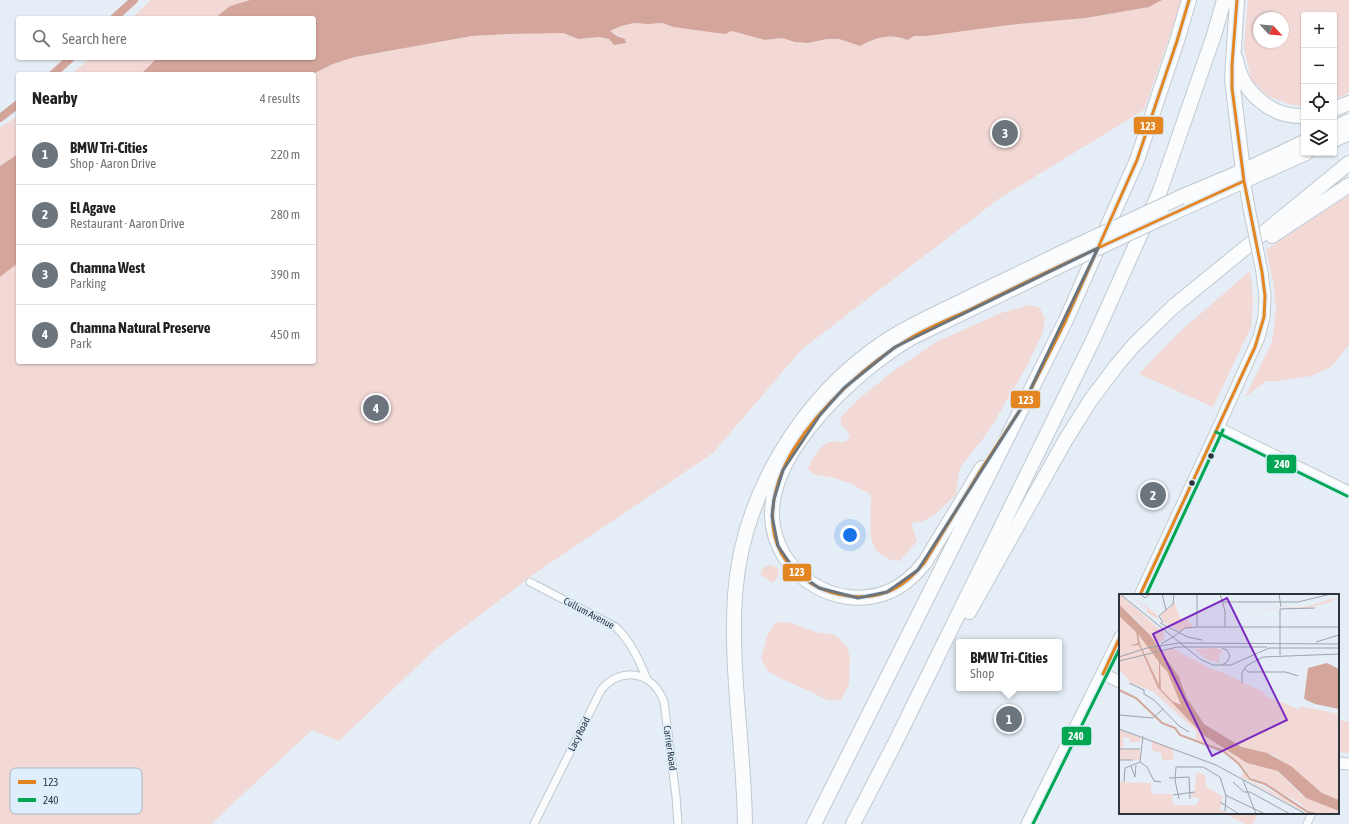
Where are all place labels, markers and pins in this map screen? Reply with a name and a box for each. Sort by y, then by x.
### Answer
pin: 3 [992,118,1018,148]
pin: 4 [363,393,389,423]
unlabelled marker [1206,451,1216,461]
unlabelled marker [1187,478,1197,488]
pin: 2 [1140,480,1166,510]
pin: 1 [996,704,1022,734]

